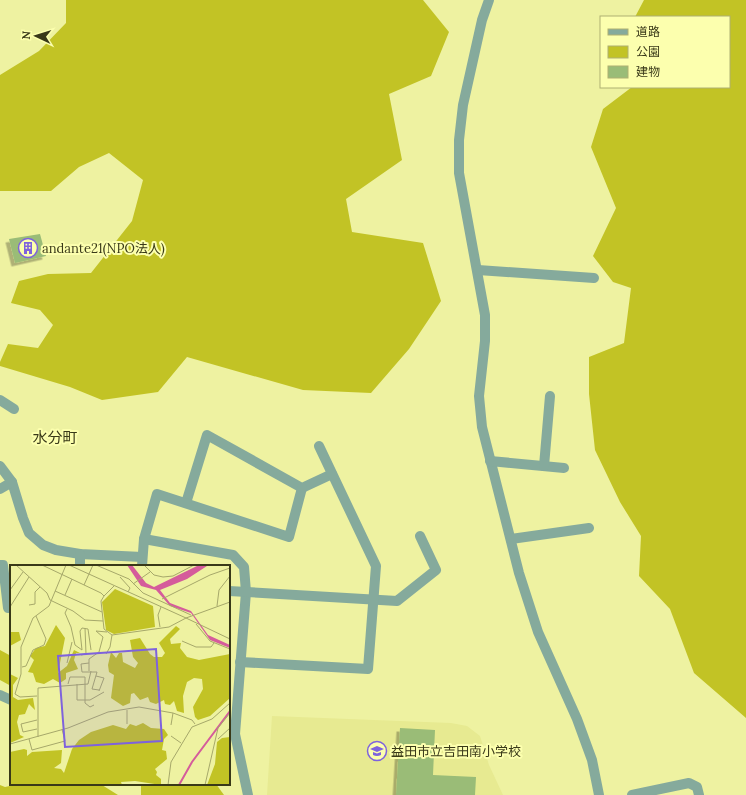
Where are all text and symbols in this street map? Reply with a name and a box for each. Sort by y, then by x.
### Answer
north arrow [16,16,56,56]
legend [600,16,730,88]
text: 道路 [636,24,660,39]
text: N [19,30,33,40]
text: 公園 [636,44,660,59]
text: 建物 [636,64,660,79]
building icon: andante21(NPO法人) [17,237,39,259]
place label: andante21(NPO法人) [42,240,165,257]
district label: 水分町 [32,428,78,447]
inset map [10,565,230,785]
school or university icon: 益田市立吉田南小学校 [366,740,388,762]
place label: 益田市立吉田南小学校 [391,743,521,760]

